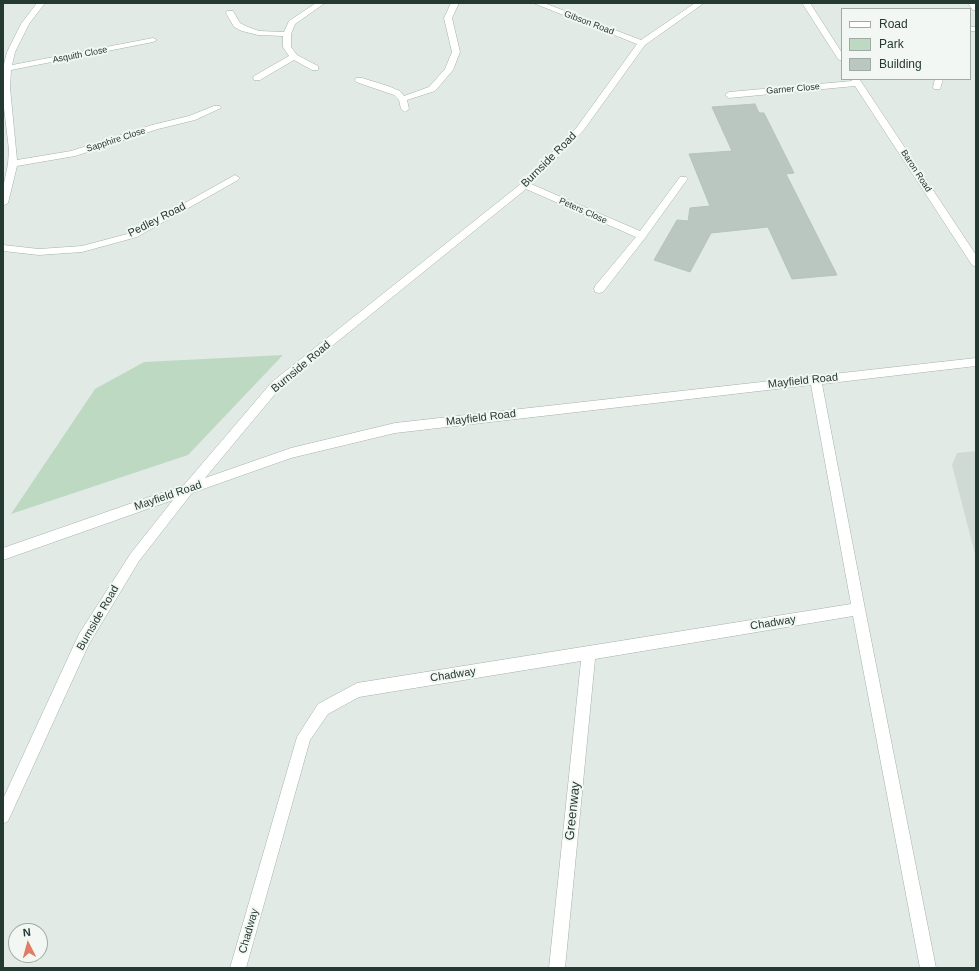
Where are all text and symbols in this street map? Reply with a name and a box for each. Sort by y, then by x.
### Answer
legend [841,8,971,80]
street label: Gibson Road [563,9,615,37]
text: Road [879,17,908,31]
text: Park [879,37,904,51]
street label: Asquith Close [52,44,108,66]
text: Building [879,57,922,71]
street label: Garner Close [766,81,820,97]
street label: Sapphire Close [85,125,147,155]
street label: Burnside Road [519,130,579,190]
street label: Baron Road [898,148,934,194]
street label: Peters Close [557,196,609,226]
street label: Pedley Road [126,200,188,240]
street label: Burnside Road [269,339,333,395]
street label: Mayfield Road [767,371,839,391]
street label: Mayfield Road [445,407,517,429]
street label: Mayfield Road [133,478,203,514]
street label: Burnside Road [74,583,122,653]
street label: Chadway [749,613,797,633]
street label: Chadway [429,665,477,685]
street label: Greenway [562,781,584,841]
street label: Chadway [236,907,262,955]
north arrow [8,923,48,963]
text: N [22,926,31,938]

